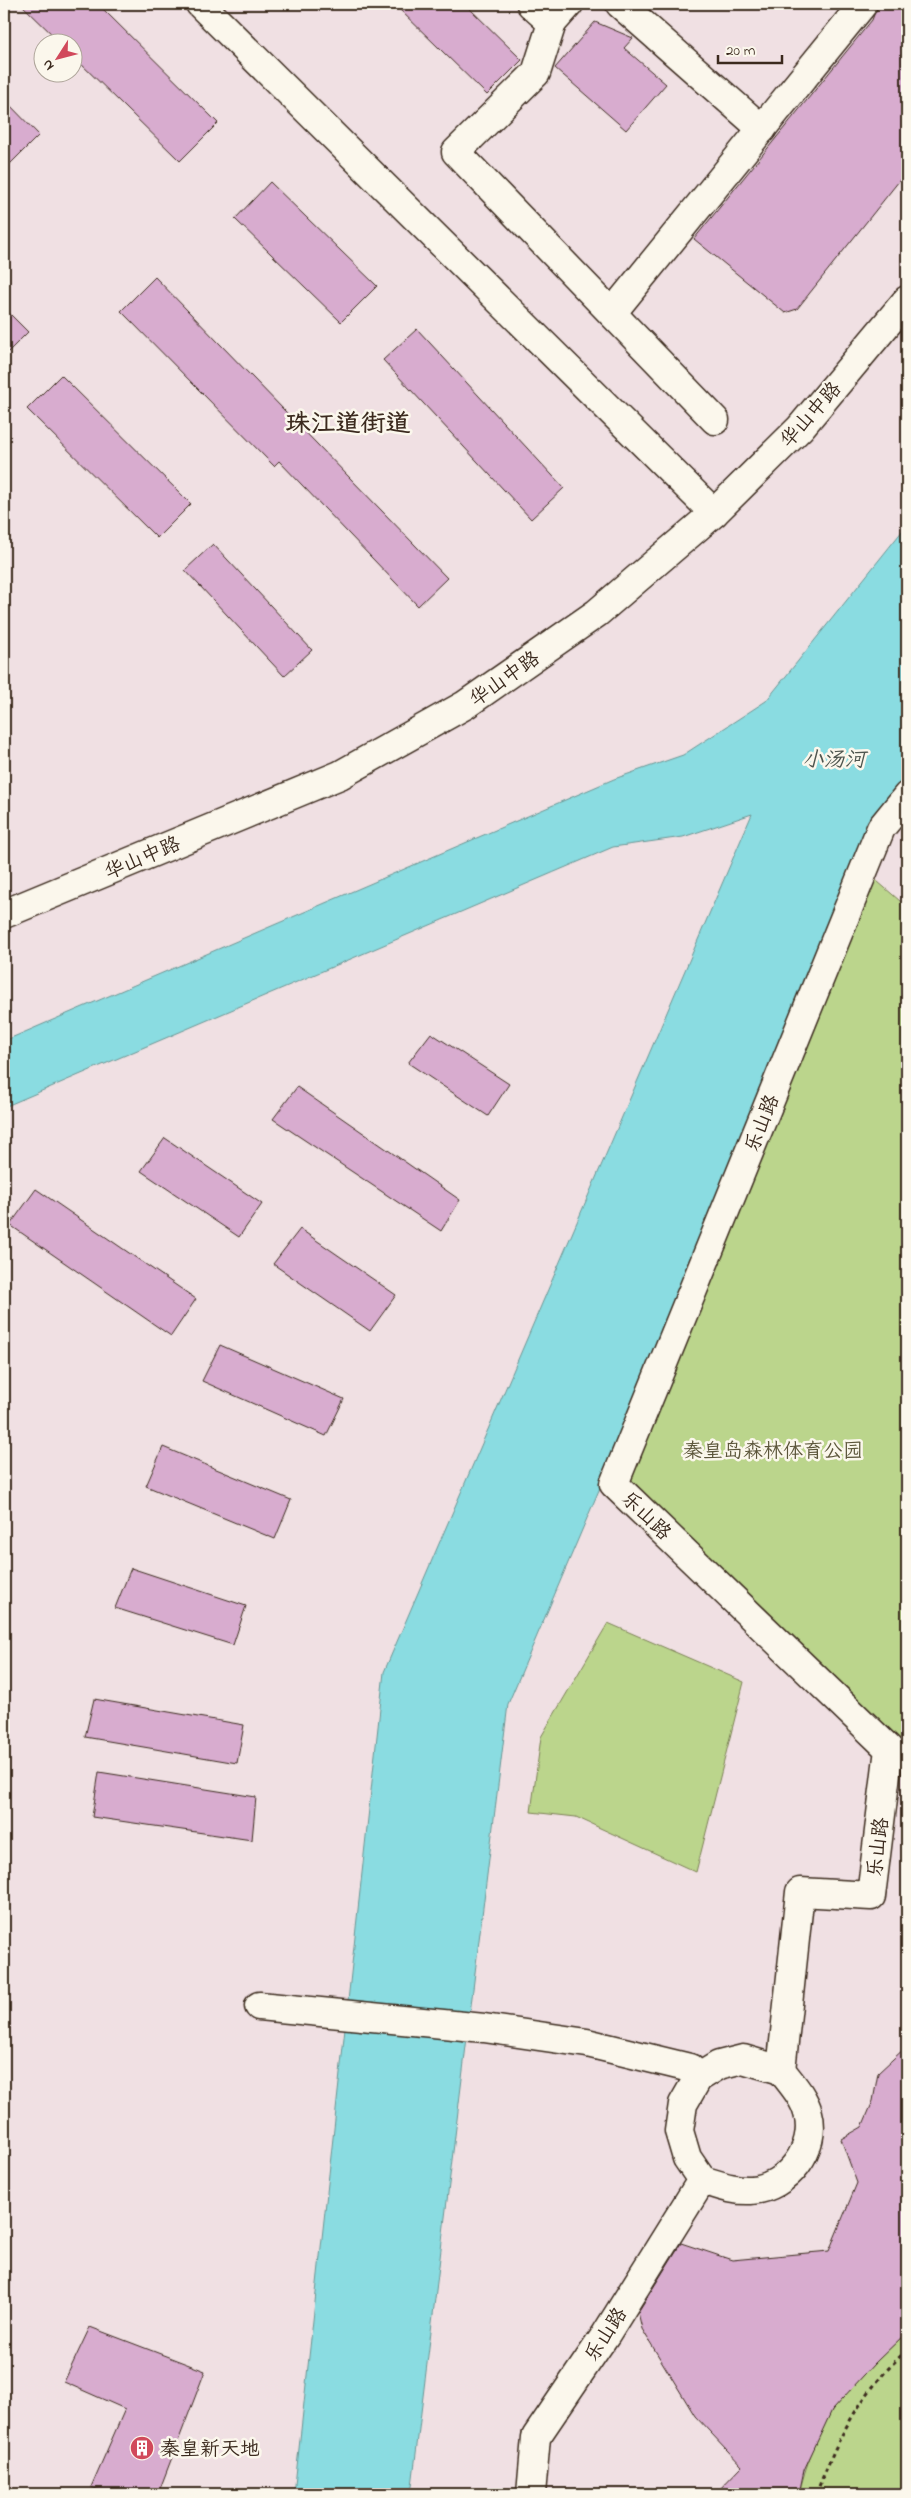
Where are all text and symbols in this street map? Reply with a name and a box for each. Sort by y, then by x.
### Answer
north arrow [32,32,82,82]
scale bar [718,32,782,64]
text: 20 m [726,40,756,62]
text: N [37,55,60,75]
street label: 华山中路 [774,376,850,455]
district label: 珠江道街道 [285,407,411,443]
street label: 华山中路 [464,645,547,715]
water label: 小汤河 [803,746,868,776]
street label: 华山中路 [100,830,186,888]
street label: 乐山路 [739,1090,788,1157]
park label: 秦皇岛森林体育公园 [683,1438,863,1467]
street label: 乐山路 [614,1486,678,1549]
street label: 乐山路 [861,1815,898,1879]
street label: 乐山路 [579,2301,636,2368]
building icon: 秦皇新天地 [129,2435,155,2461]
place label: 秦皇新天地 [160,2436,260,2465]

